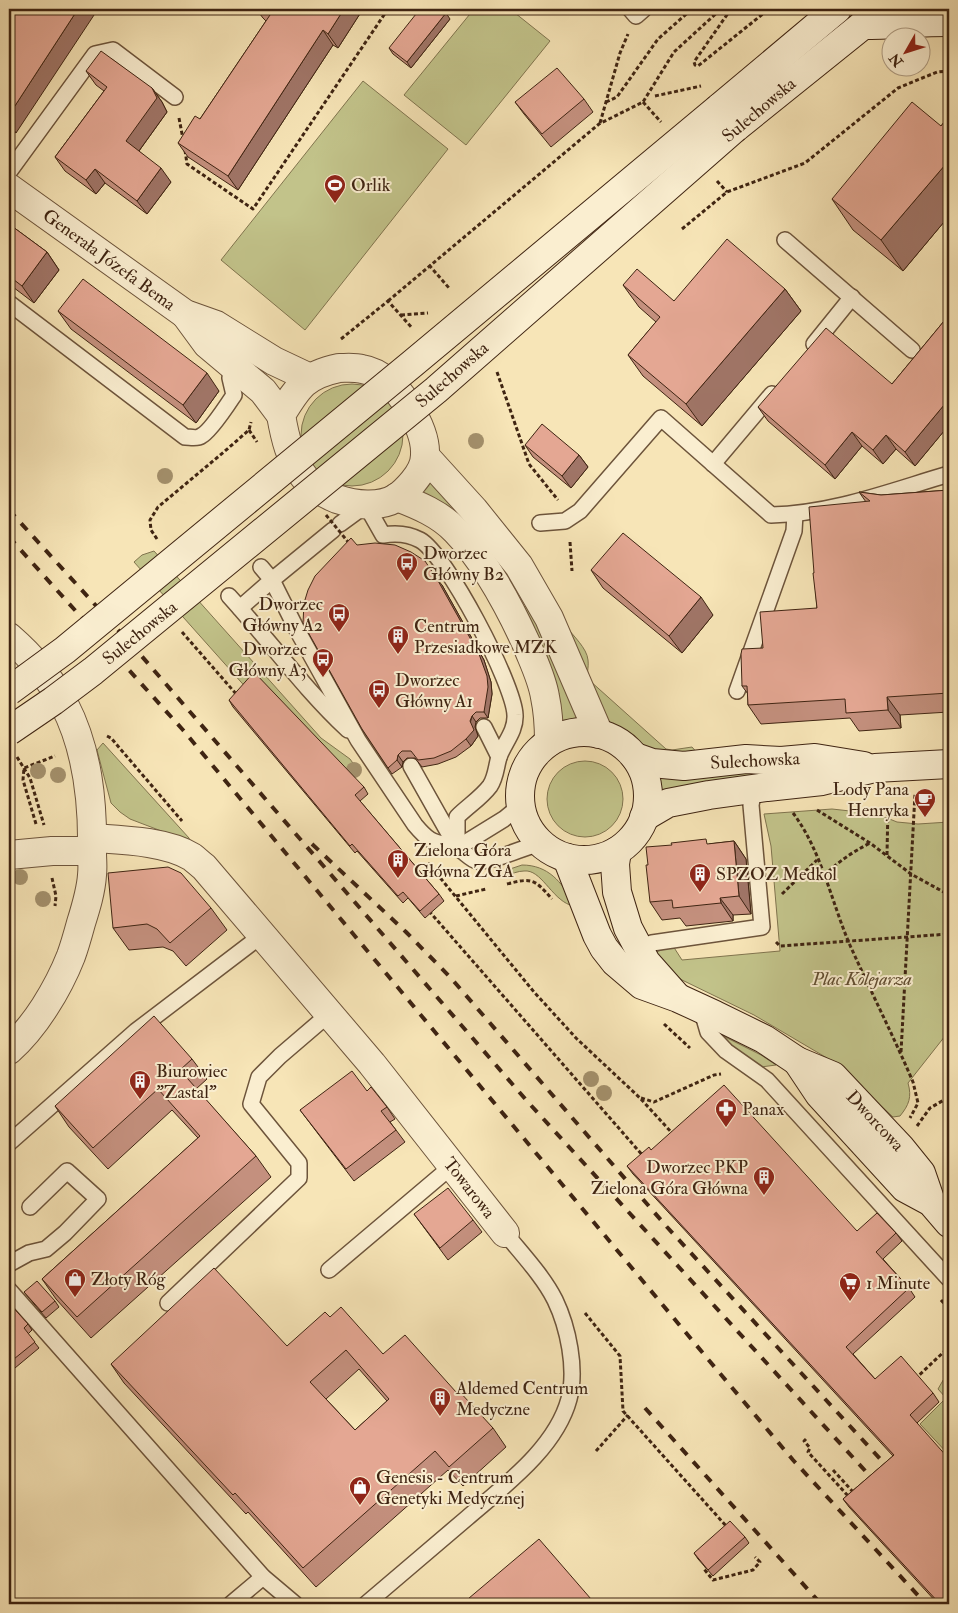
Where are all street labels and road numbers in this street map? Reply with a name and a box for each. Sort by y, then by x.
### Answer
street label: Sulechowska [717,72,801,148]
street label: Generała Józefa Bema [38,204,181,316]
street label: Sulechowska [411,337,494,413]
street label: Sulechowska [98,595,183,670]
street label: Sulechowska [710,747,801,775]
street label: Dworcowa [841,1086,909,1157]
street label: Towarowa [438,1153,501,1224]

